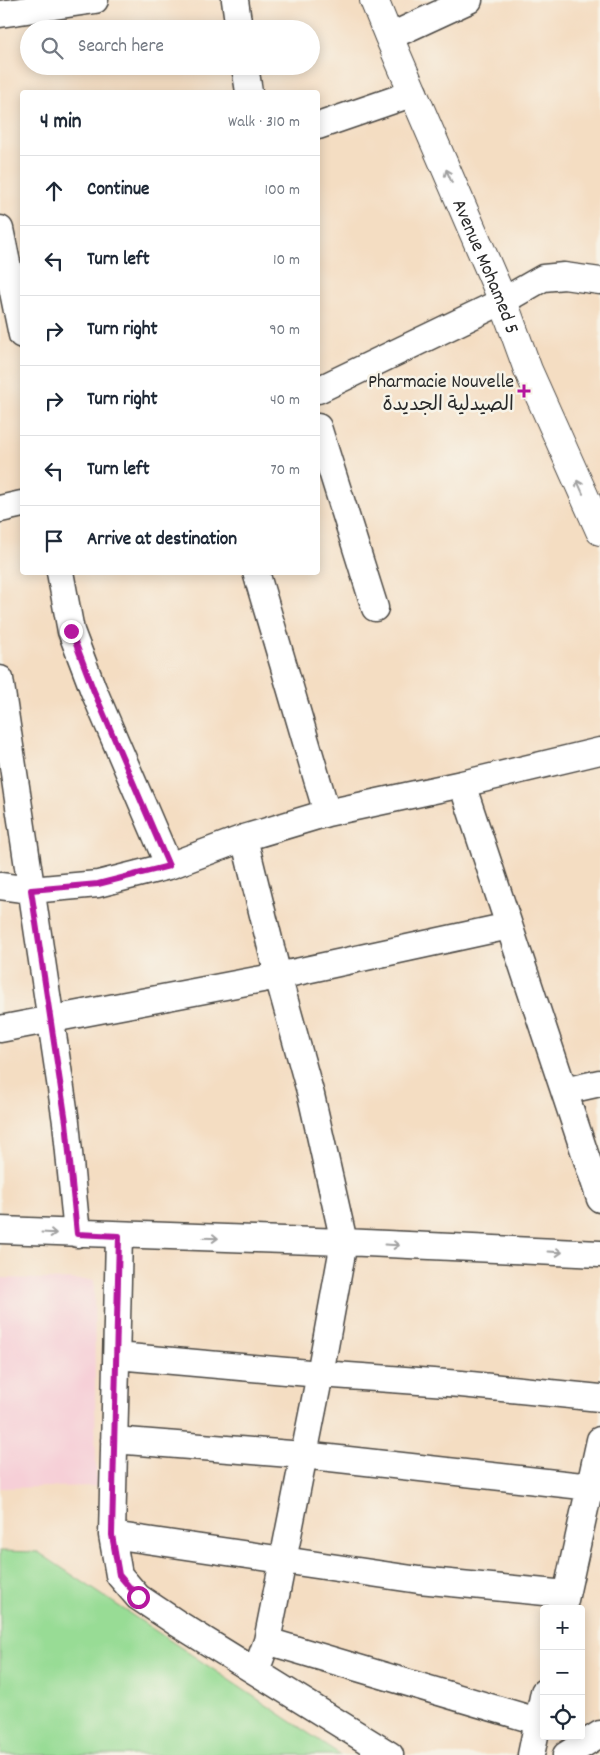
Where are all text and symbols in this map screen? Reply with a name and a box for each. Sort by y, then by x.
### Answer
search box [20,20,320,75]
icon: search [38,34,66,62]
text: Search here [78,34,164,61]
text: 4 min [40,108,82,138]
text: Walk · 310 m [228,111,300,134]
one-way arrow [444,169,454,184]
icon: ahead [40,177,68,205]
text: Continue [87,177,149,204]
text: 100 m [264,179,300,202]
street label: Avenue Mohamed 5 [444,195,525,338]
icon: left [40,247,68,275]
text: Turn left [87,247,150,274]
text: 10 m [273,249,300,272]
icon: right [40,317,68,345]
text: Turn right [87,317,158,344]
text: 90 m [269,319,300,342]
place label: Pharmacie Nouvelle الصيدلية الجديدة [368,369,514,420]
marker: Pharmacie Nouvelle الصيدلية الجديدة [518,385,530,397]
icon: right [40,387,68,415]
text: Turn right [87,387,158,414]
text: 40 m [270,389,300,412]
icon: left [40,457,68,485]
text: Turn left [87,457,150,484]
text: 70 m [270,459,300,482]
one-way arrow [575,480,584,495]
icon: arrive [40,527,68,555]
text: Arrive at destination [87,527,237,554]
route end [60,620,83,643]
one-way arrow [40,1228,56,1237]
one-way arrow [203,1234,219,1243]
one-way arrow [384,1240,400,1249]
one-way arrow [547,1248,563,1257]
route start [127,1586,150,1609]
map controls [540,1605,585,1740]
button: + [540,1605,585,1650]
button: − [540,1650,585,1695]
button: locate [540,1695,585,1740]

